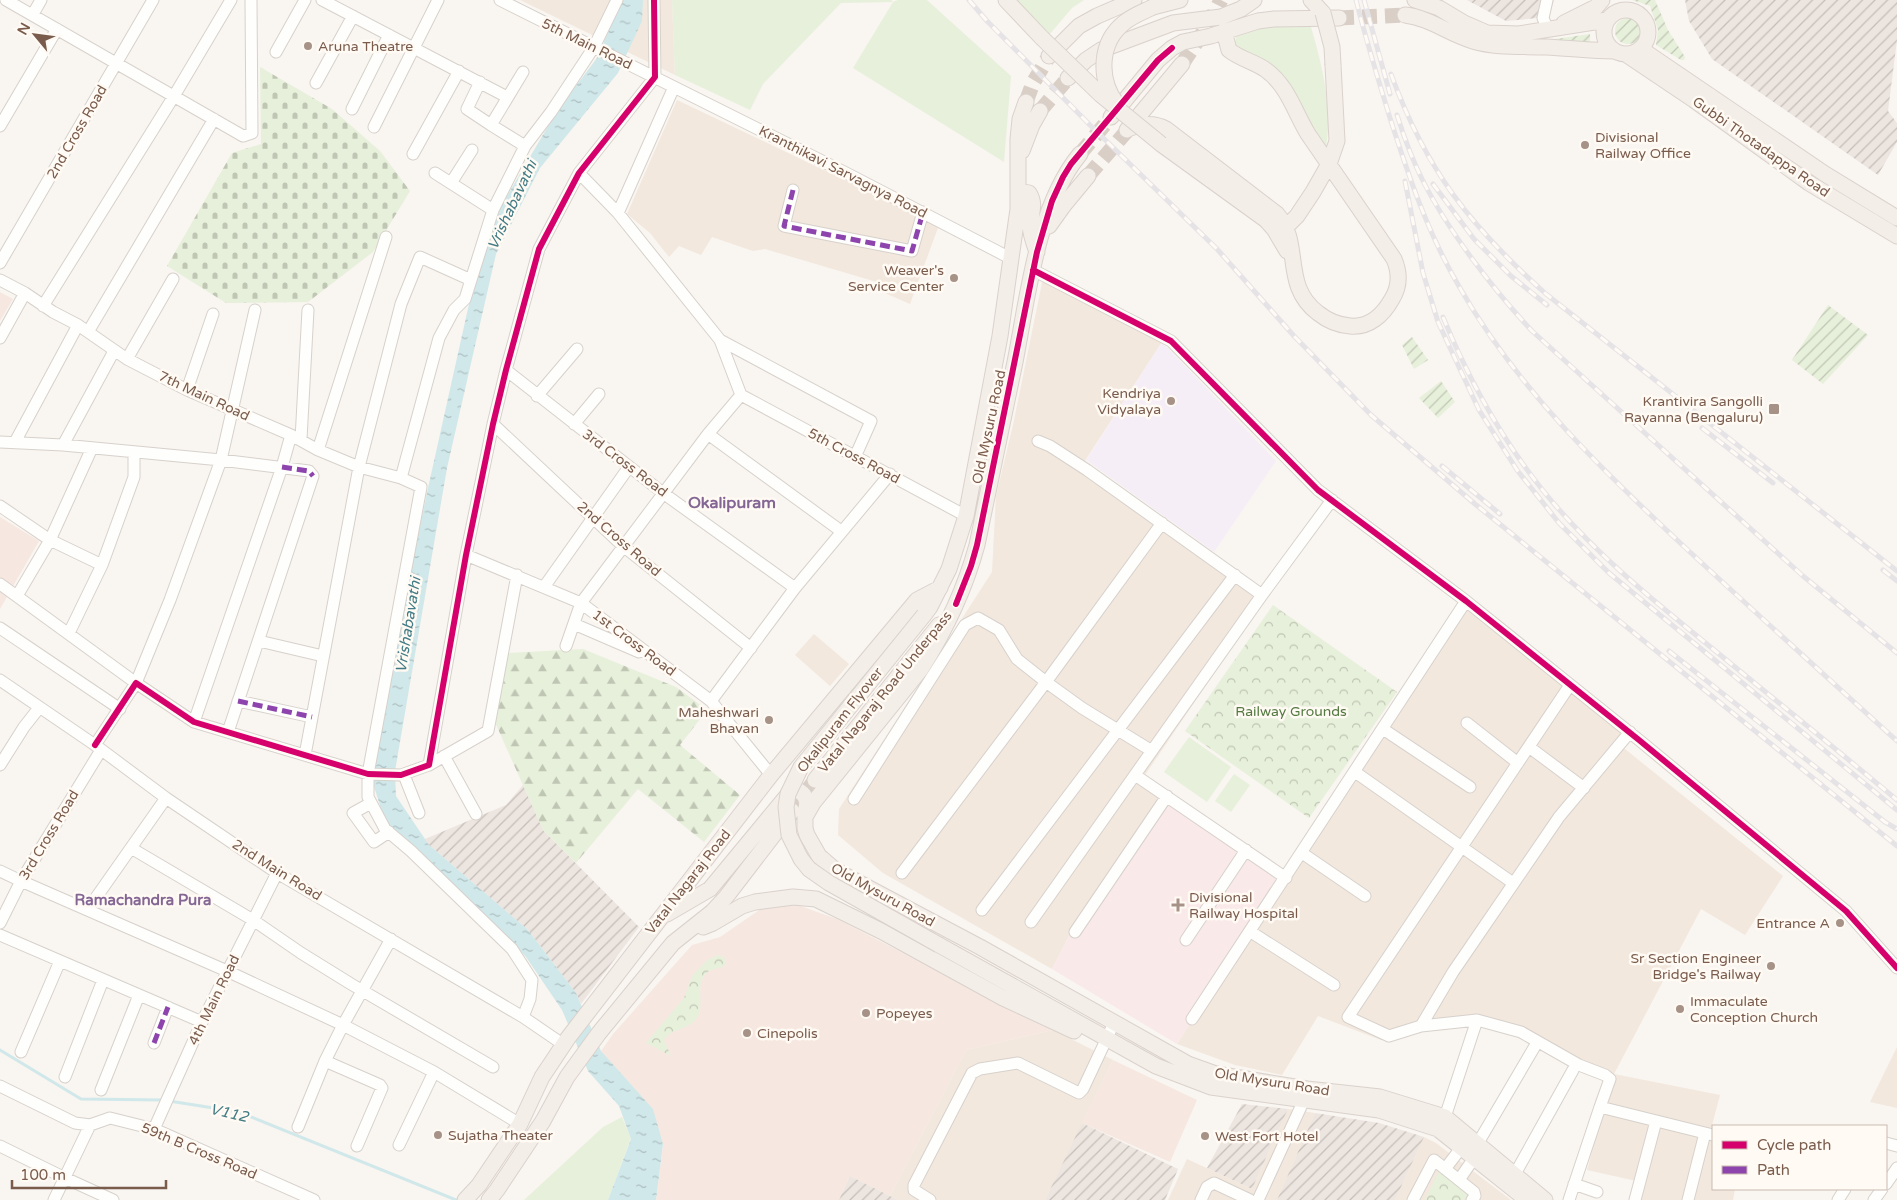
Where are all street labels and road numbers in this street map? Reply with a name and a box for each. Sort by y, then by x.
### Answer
street label: 5th Main Road [539,15,635,73]
street label: 2nd Cross Road [43,82,111,182]
street label: Gubbi Thotadappa Road [1689,93,1833,201]
street label: Kranthikavi Sarvagnya Road [756,122,930,222]
street label: 7th Main Road [156,367,252,425]
street label: Old Mysuru Road [969,368,1009,486]
street label: 5th Cross Road [805,425,903,487]
street label: 3rd Cross Road [579,426,671,500]
street label: 2nd Cross Road [574,498,664,580]
street label: 1st Cross Road [589,606,679,680]
street label: Vatal Nagaraj Road Underpass [814,607,956,776]
street label: Okalipuram Flyover [794,663,887,776]
street label: 3rd Cross Road [15,787,83,883]
street label: Vatal Nagaraj Road [642,826,734,938]
street label: 2nd Main Road [229,836,325,904]
street label: Old Mysuru Road [828,859,938,931]
street label: 4th Main Road [185,952,243,1048]
street label: Old Mysuru Road [1213,1065,1331,1099]
street label: 59th B Cross Road [139,1119,259,1183]

